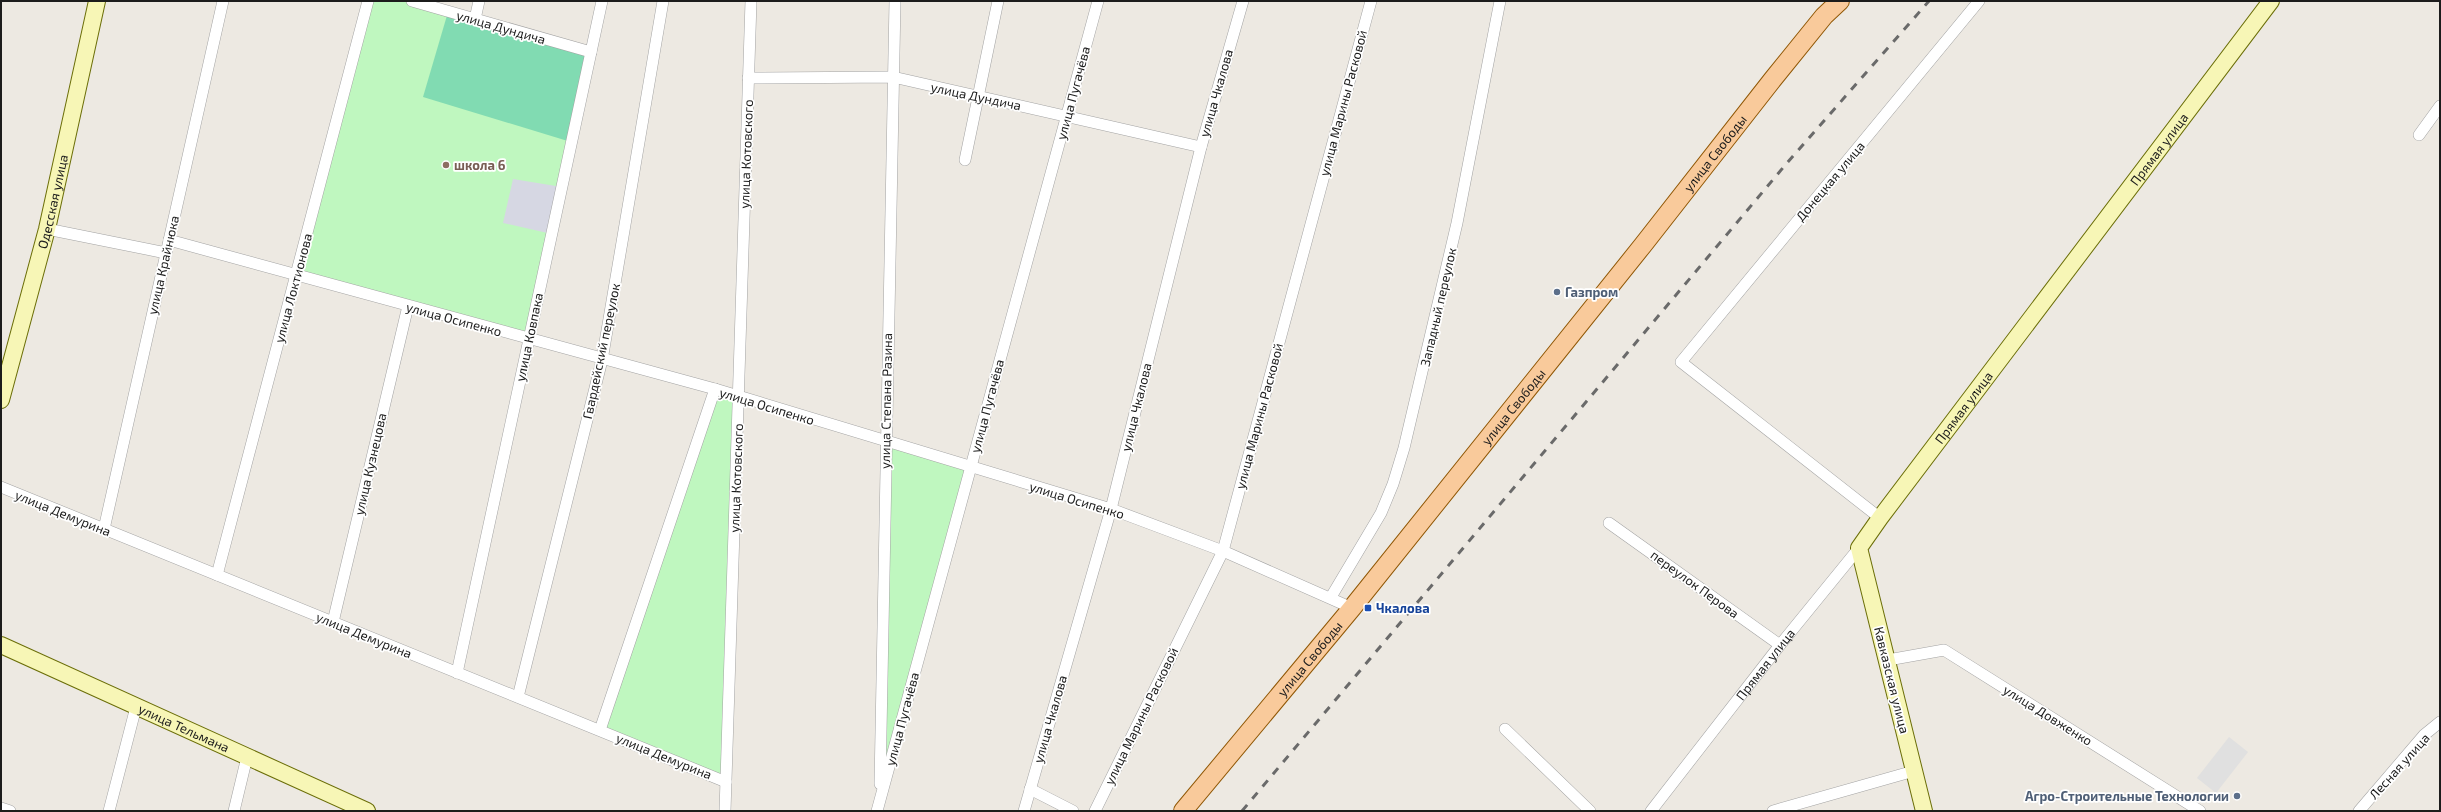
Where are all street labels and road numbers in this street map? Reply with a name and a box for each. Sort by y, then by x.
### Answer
street label: улица Дундича [455,7,547,47]
street label: улица Марины Расковой [1316,28,1370,178]
street label: улица Пугачёва [1053,44,1093,142]
street label: улица Чкалова [1196,47,1236,139]
street label: улица Дундича [929,79,1023,113]
street label: улица Котовского [736,99,756,209]
street label: Прямая улица [2126,110,2191,189]
street label: улица Свободы [1680,112,1750,195]
street label: Донецкая улица [1792,138,1868,224]
street label: Одесская улица [34,153,71,251]
street label: улица Крайнюка [144,214,182,316]
street label: улица Локтионова [271,231,315,345]
street label: Западный переулок [1417,246,1459,368]
street label: Гвардейский переулок [579,282,623,420]
street label: улица Ковпака [512,291,546,383]
street label: улица Осипенко [404,299,504,339]
street label: улица Степана Разина [877,333,895,469]
street label: улица Марины Расковой [1232,341,1286,491]
street label: улица Пугачёва [967,357,1007,455]
street label: улица Чкалова [1117,361,1155,453]
street label: улица Свободы [1478,365,1549,448]
street label: Прямая улица [1931,368,1996,447]
street label: улица Осипенко [718,384,816,428]
street label: улица Кузнецова [350,411,390,517]
street label: улица Котовского [726,423,746,533]
street label: улица Осипенко [1028,478,1126,522]
street label: улица Демурина [13,487,113,539]
street label: переулок Перова [1648,547,1742,621]
street label: улица Демурина [314,609,414,661]
street label: улица Свободы [1274,618,1346,700]
street label: Прямая улица [1732,625,1798,703]
street label: Кавказская улица [1871,625,1913,735]
street label: улица Марины Расковой [1101,645,1181,787]
street label: улица Пугачёва [882,670,922,768]
street label: улица Чкалова [1030,673,1070,765]
street label: улица Довженко [2001,681,2095,749]
street label: улица Тельмана [136,700,232,756]
street label: улица Демурина [614,730,714,782]
street label: Лесная улица [2365,730,2433,802]

